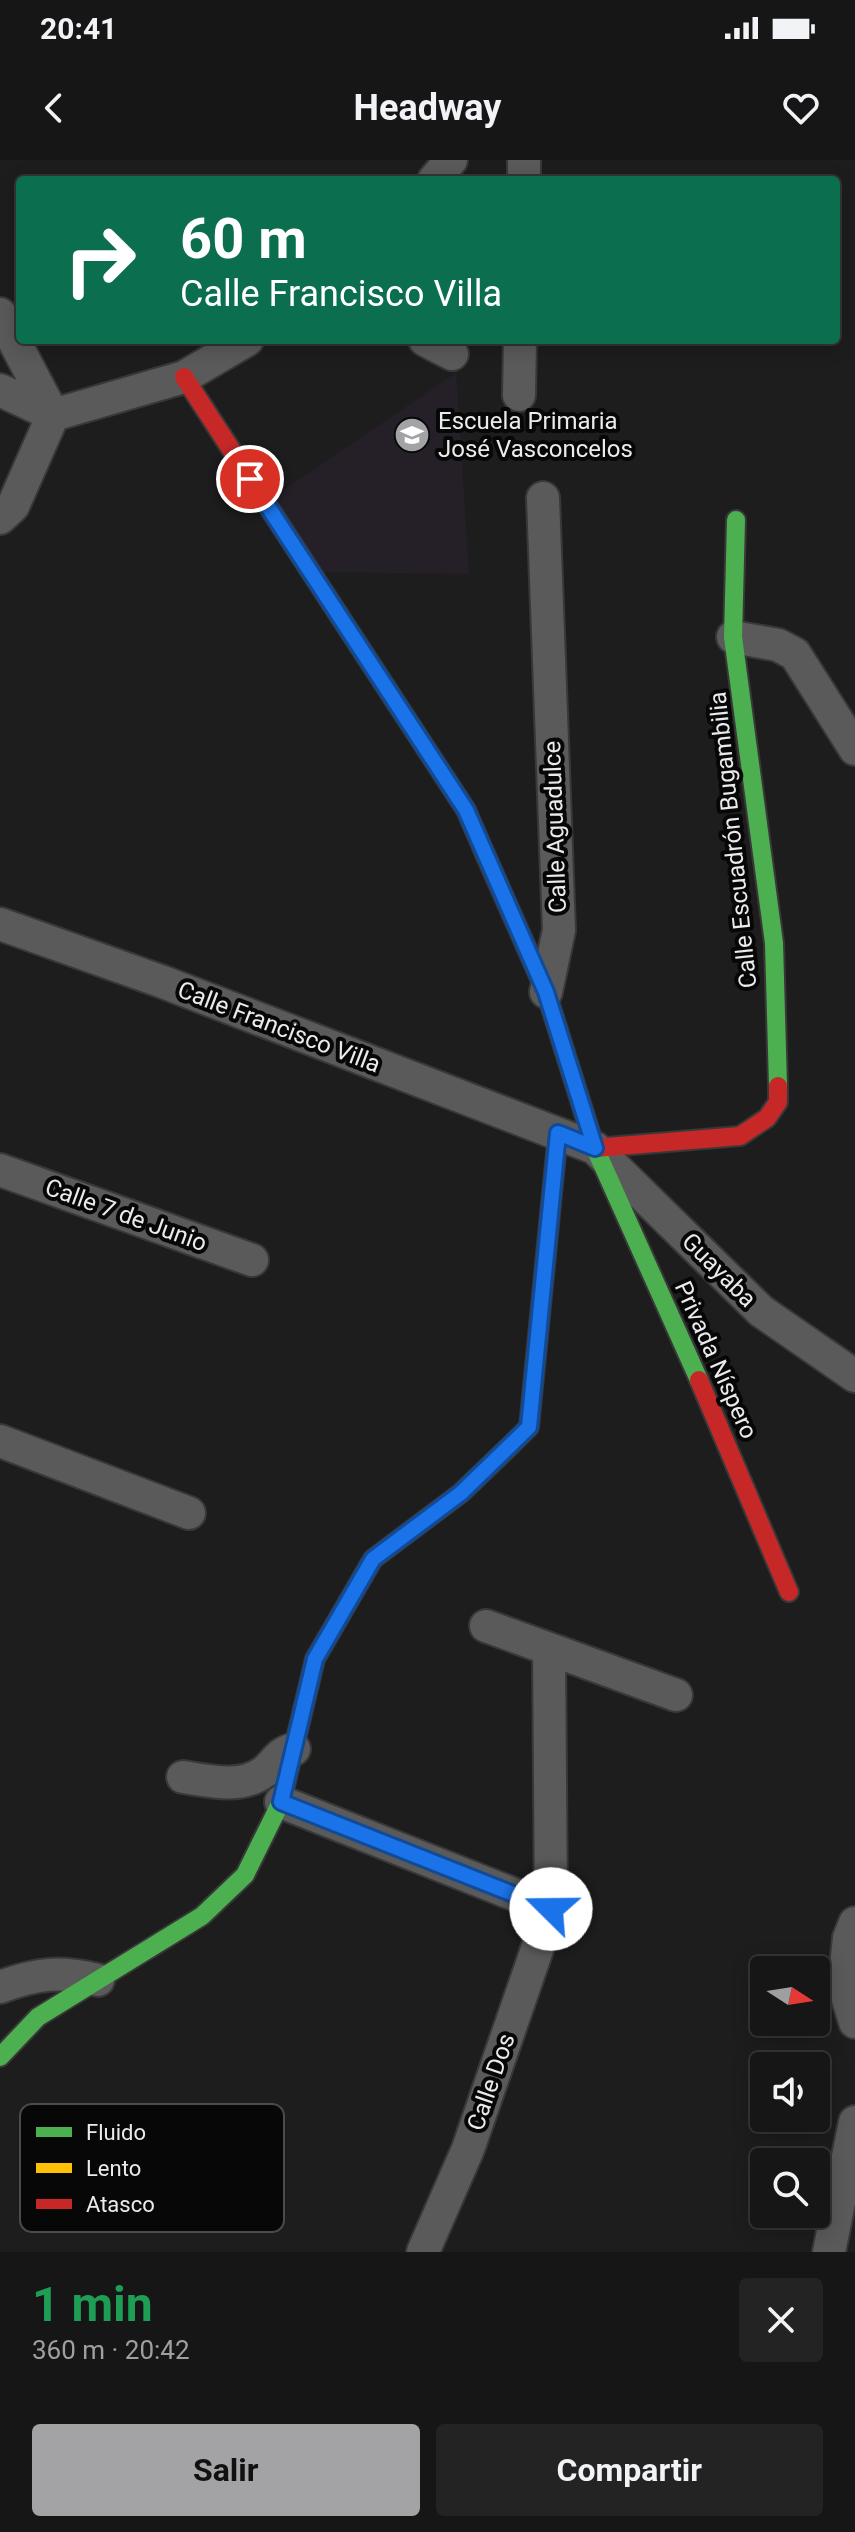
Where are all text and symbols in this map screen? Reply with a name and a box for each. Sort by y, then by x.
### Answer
text: 20:41 [40,11,117,46]
icon: back [32,86,76,130]
icon: heart [779,86,823,130]
text: Headway [354,87,501,129]
text: 60 m [180,206,307,272]
icon: right [48,208,152,312]
text: Calle Francisco Villa [180,273,502,315]
place label: Escuela Primaria José Vasconcelos [438,407,633,463]
school or university icon: Escuela Primaria José Vasconcelos [393,416,431,454]
pin [216,445,284,513]
icon: arrive [228,457,272,501]
street label: Calle Escuadrón Bugambilia [704,690,762,990]
street label: Calle Aguadulce [538,740,572,914]
street label: Calle Francisco Villa [174,975,384,1079]
street label: Calle 7 de Junio [41,1173,211,1257]
street label: Guayaba [676,1227,762,1313]
street label: Privada Níspero [669,1277,763,1443]
position arrow [509,1867,593,1951]
north arrow [750,1956,830,2036]
map controls [750,1956,830,2228]
street label: Calle Dos [461,2030,521,2134]
button: sound [750,2052,830,2132]
legend [20,2104,284,2232]
text: Fluido [86,2120,146,2145]
button: search [750,2148,830,2228]
text: Lento [86,2156,141,2181]
text: Atasco [86,2192,155,2217]
text: 1 min [32,2276,153,2333]
button: close [739,2278,823,2362]
text: 360 m · 20:42 [32,2335,190,2365]
button: Salir [32,2424,420,2516]
button: Compartir [436,2424,823,2516]

